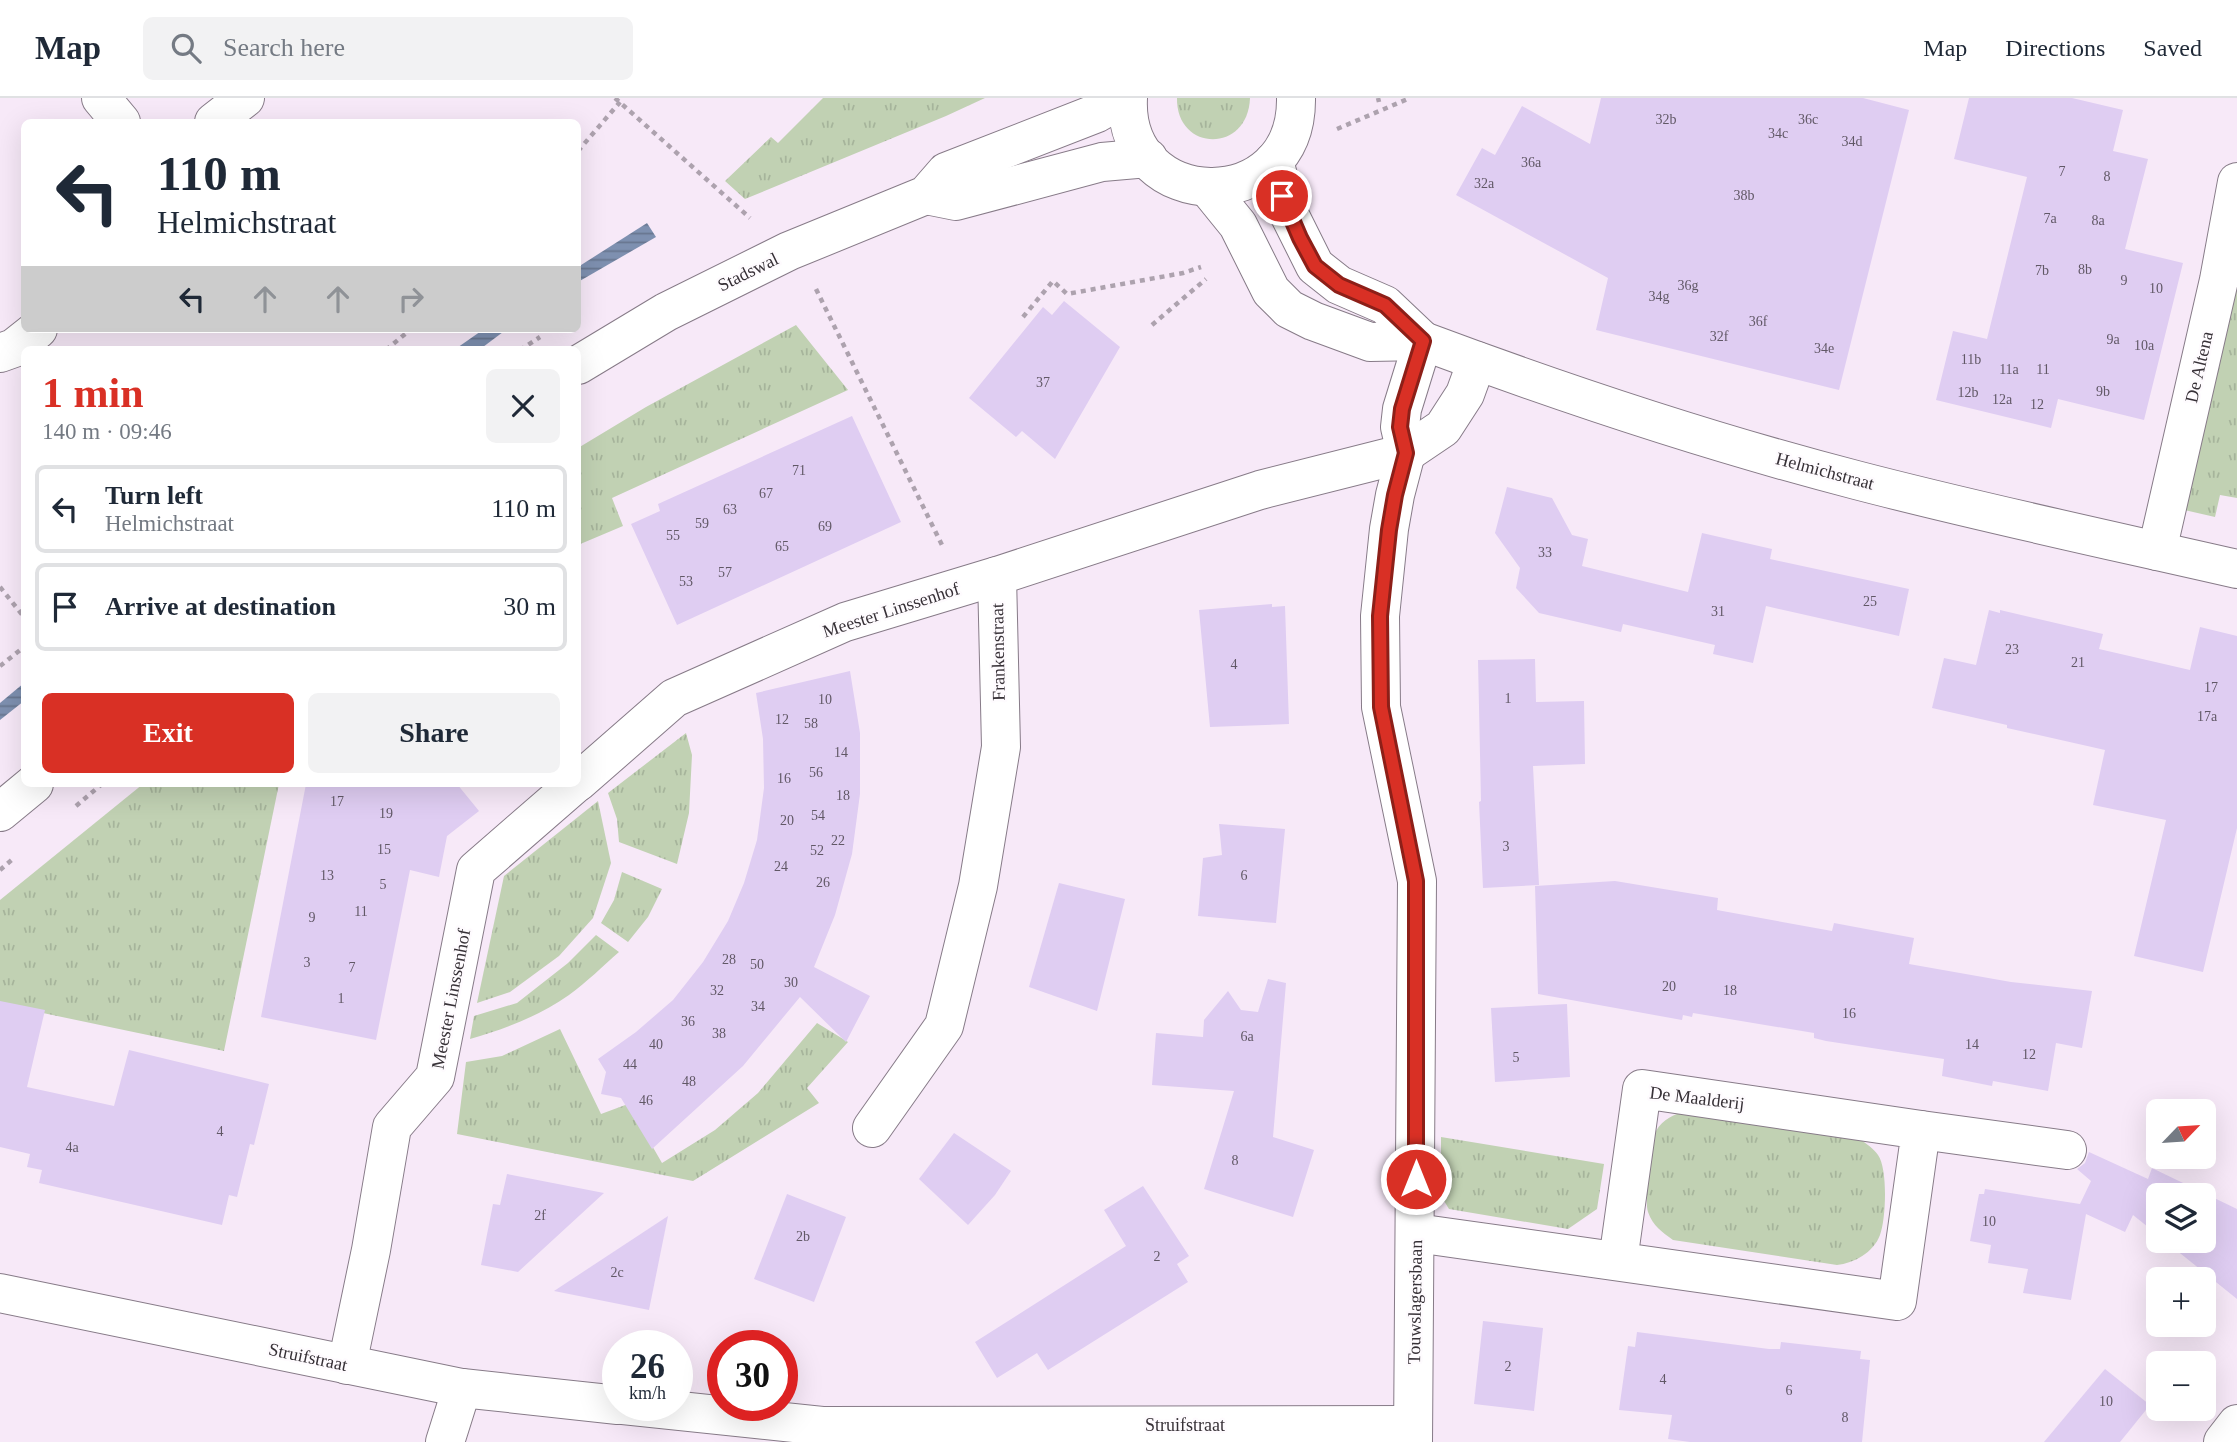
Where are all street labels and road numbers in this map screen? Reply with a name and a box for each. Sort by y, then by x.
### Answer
street label: Stadswal [714,249,782,295]
street label: De Altena [2181,329,2217,405]
street label: Helmichstraat [1774,448,1876,494]
street label: Meester Linssenhof [820,578,962,642]
street label: Frankenstraat [987,603,1009,701]
street label: Meester Linssenhof [428,927,474,1071]
street label: De Maalderij [1648,1082,1746,1114]
street label: Touwslagersbaan [1404,1239,1426,1365]
street label: Struifstraat [267,1339,349,1375]
street label: Struifstraat [1145,1415,1225,1435]

